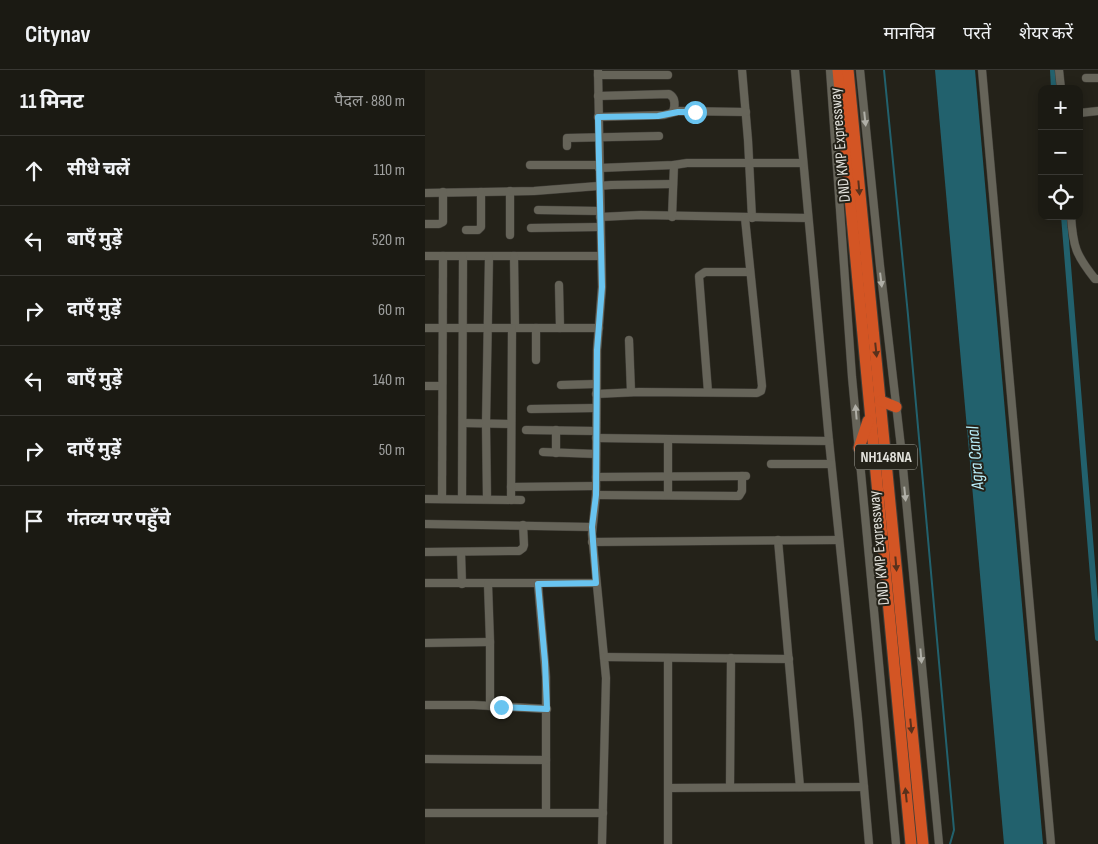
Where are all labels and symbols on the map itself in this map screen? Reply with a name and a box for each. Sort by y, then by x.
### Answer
street label: DND KMP Expressway [826,87,855,203]
route start [684,101,707,124]
one-way arrow [861,111,869,127]
one-way arrow [856,181,864,197]
one-way arrow [877,273,885,289]
one-way arrow [872,342,880,358]
one-way arrow [851,404,859,420]
water label: Agra Canal [962,425,989,492]
road number: NH148NA [855,444,917,470]
one-way arrow [901,486,909,502]
street label: DND KMP Expressway [865,490,894,606]
one-way arrow [892,556,900,572]
one-way arrow [917,648,925,664]
route end [490,696,513,719]
one-way arrow [907,718,915,734]
one-way arrow [902,787,910,803]

